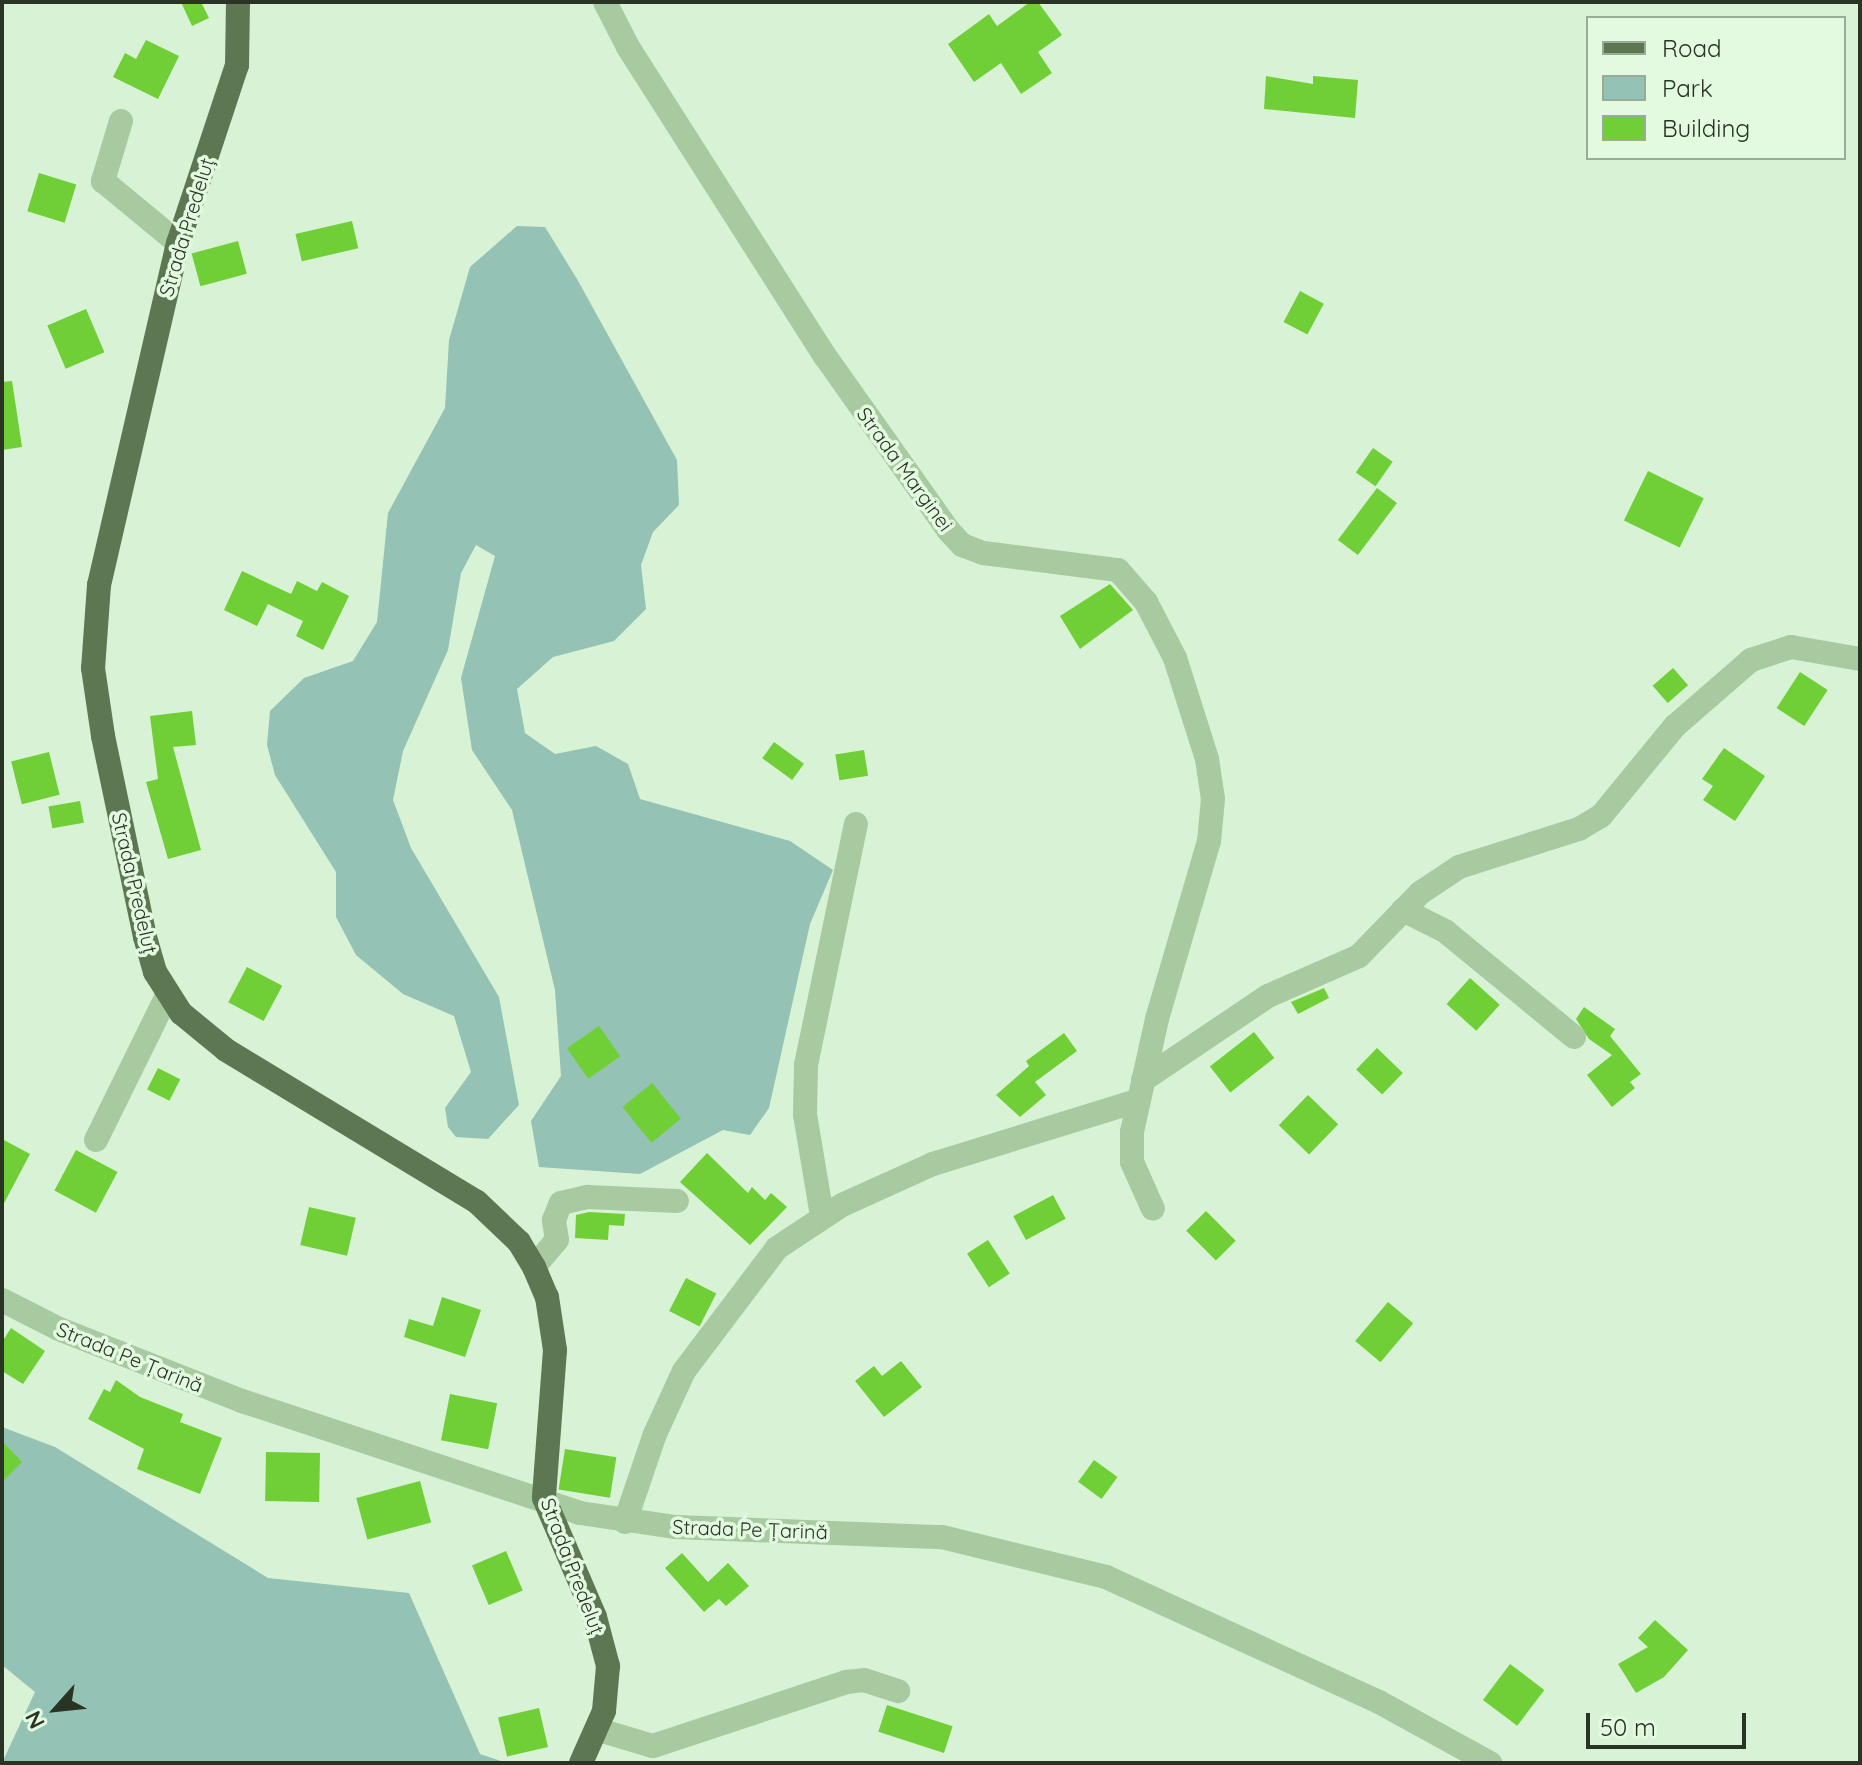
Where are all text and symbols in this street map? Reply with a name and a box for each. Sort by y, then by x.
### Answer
legend [1586,16,1846,160]
text: Road [1662,33,1722,63]
text: Park [1662,73,1713,103]
text: Building [1662,113,1750,143]
street label: Strada Predeluț [153,155,219,299]
street label: Strada Marginei [852,402,958,536]
street label: Strada Predeluț [107,810,163,956]
street label: Strada Pe Țarină [53,1317,207,1397]
street label: Strada Predeluț [536,1495,610,1637]
street label: Strada Pe Țarină [672,1514,828,1544]
north arrow [16,1669,96,1749]
scale bar [1590,1697,1750,1747]
text: N [18,1706,51,1733]
text: 50 m [1600,1712,1656,1742]

